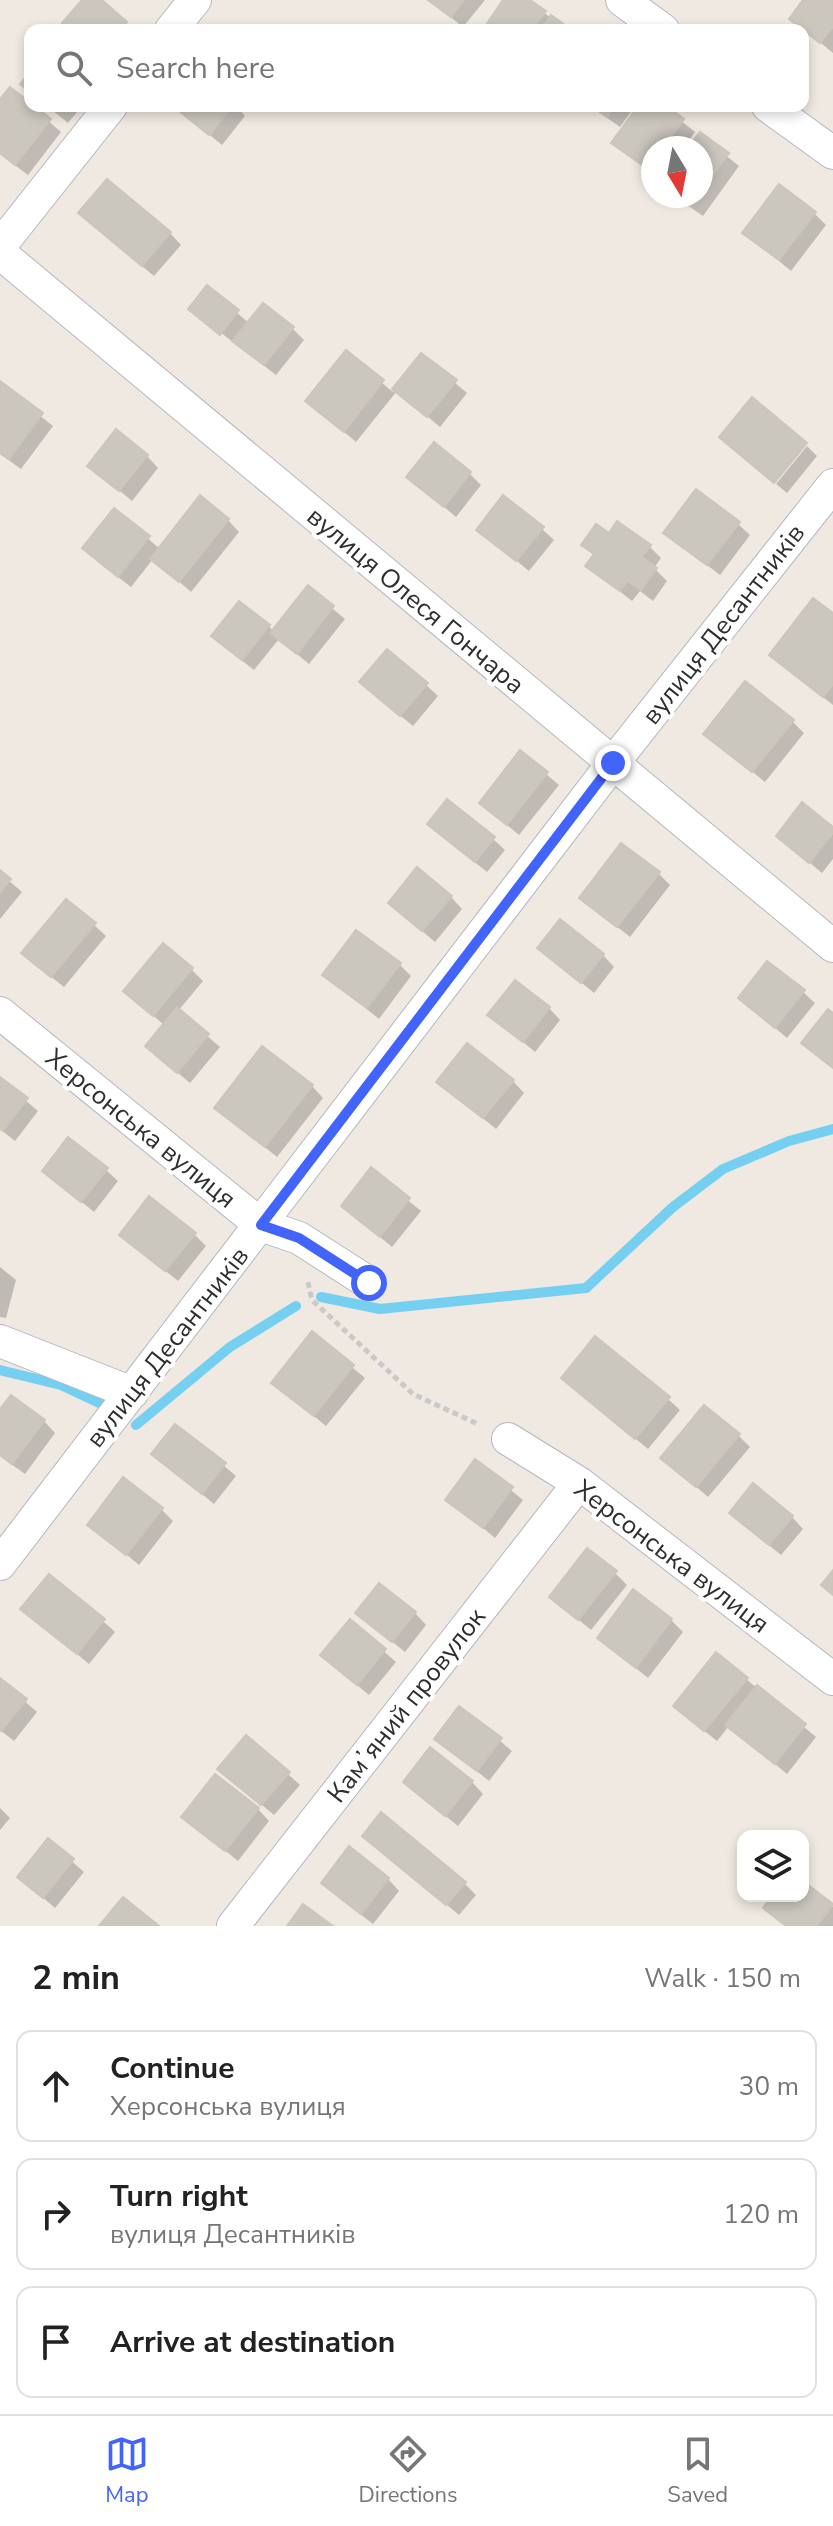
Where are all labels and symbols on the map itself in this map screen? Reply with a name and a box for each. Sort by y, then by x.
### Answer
north arrow [641,136,713,208]
street label: вулиця Олеся Гончара [300,499,532,702]
street label: вулиця Десантників [634,517,813,732]
route end [595,745,631,781]
street label: Херсонська вулиця [38,1041,243,1216]
street label: вулиця Десантників [78,1240,257,1455]
route start [351,1265,387,1301]
street label: Херсонська вулиця [567,1471,776,1641]
street label: Камʼяний провулок [319,1600,494,1810]

